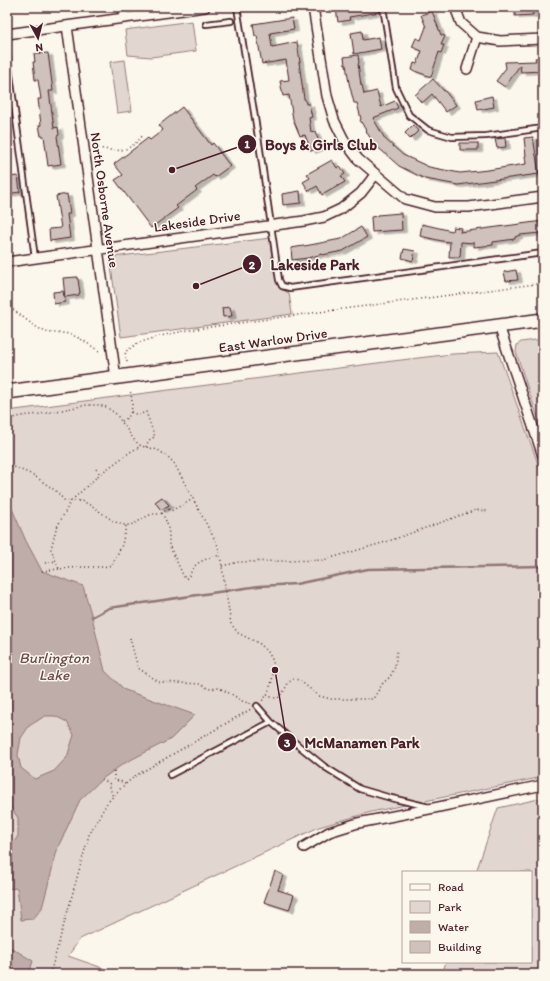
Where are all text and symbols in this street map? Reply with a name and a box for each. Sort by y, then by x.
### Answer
north arrow [18,18,58,58]
text: N [35,41,44,54]
street label: North Osborne Avenue [87,131,122,269]
callout: Boys & Girls Club [237,131,385,158]
text: Boys & Girls Club [265,136,377,155]
text: 1 [244,137,250,151]
street label: Lakeside Drive [153,207,242,236]
callout: Lakeside Park [242,251,367,278]
text: Lakeside Park [271,256,360,274]
text: 2 [249,258,256,272]
street label: East Warlow Drive [218,324,329,357]
water label: Burlington Lake [19,649,89,684]
callout: McManamen Park [277,729,428,756]
text: McManamen Park [304,734,420,752]
text: 3 [284,736,291,750]
legend [402,871,532,963]
text: Road [438,880,464,894]
text: Park [438,900,462,914]
text: Water [438,920,469,934]
text: Building [438,940,482,954]

